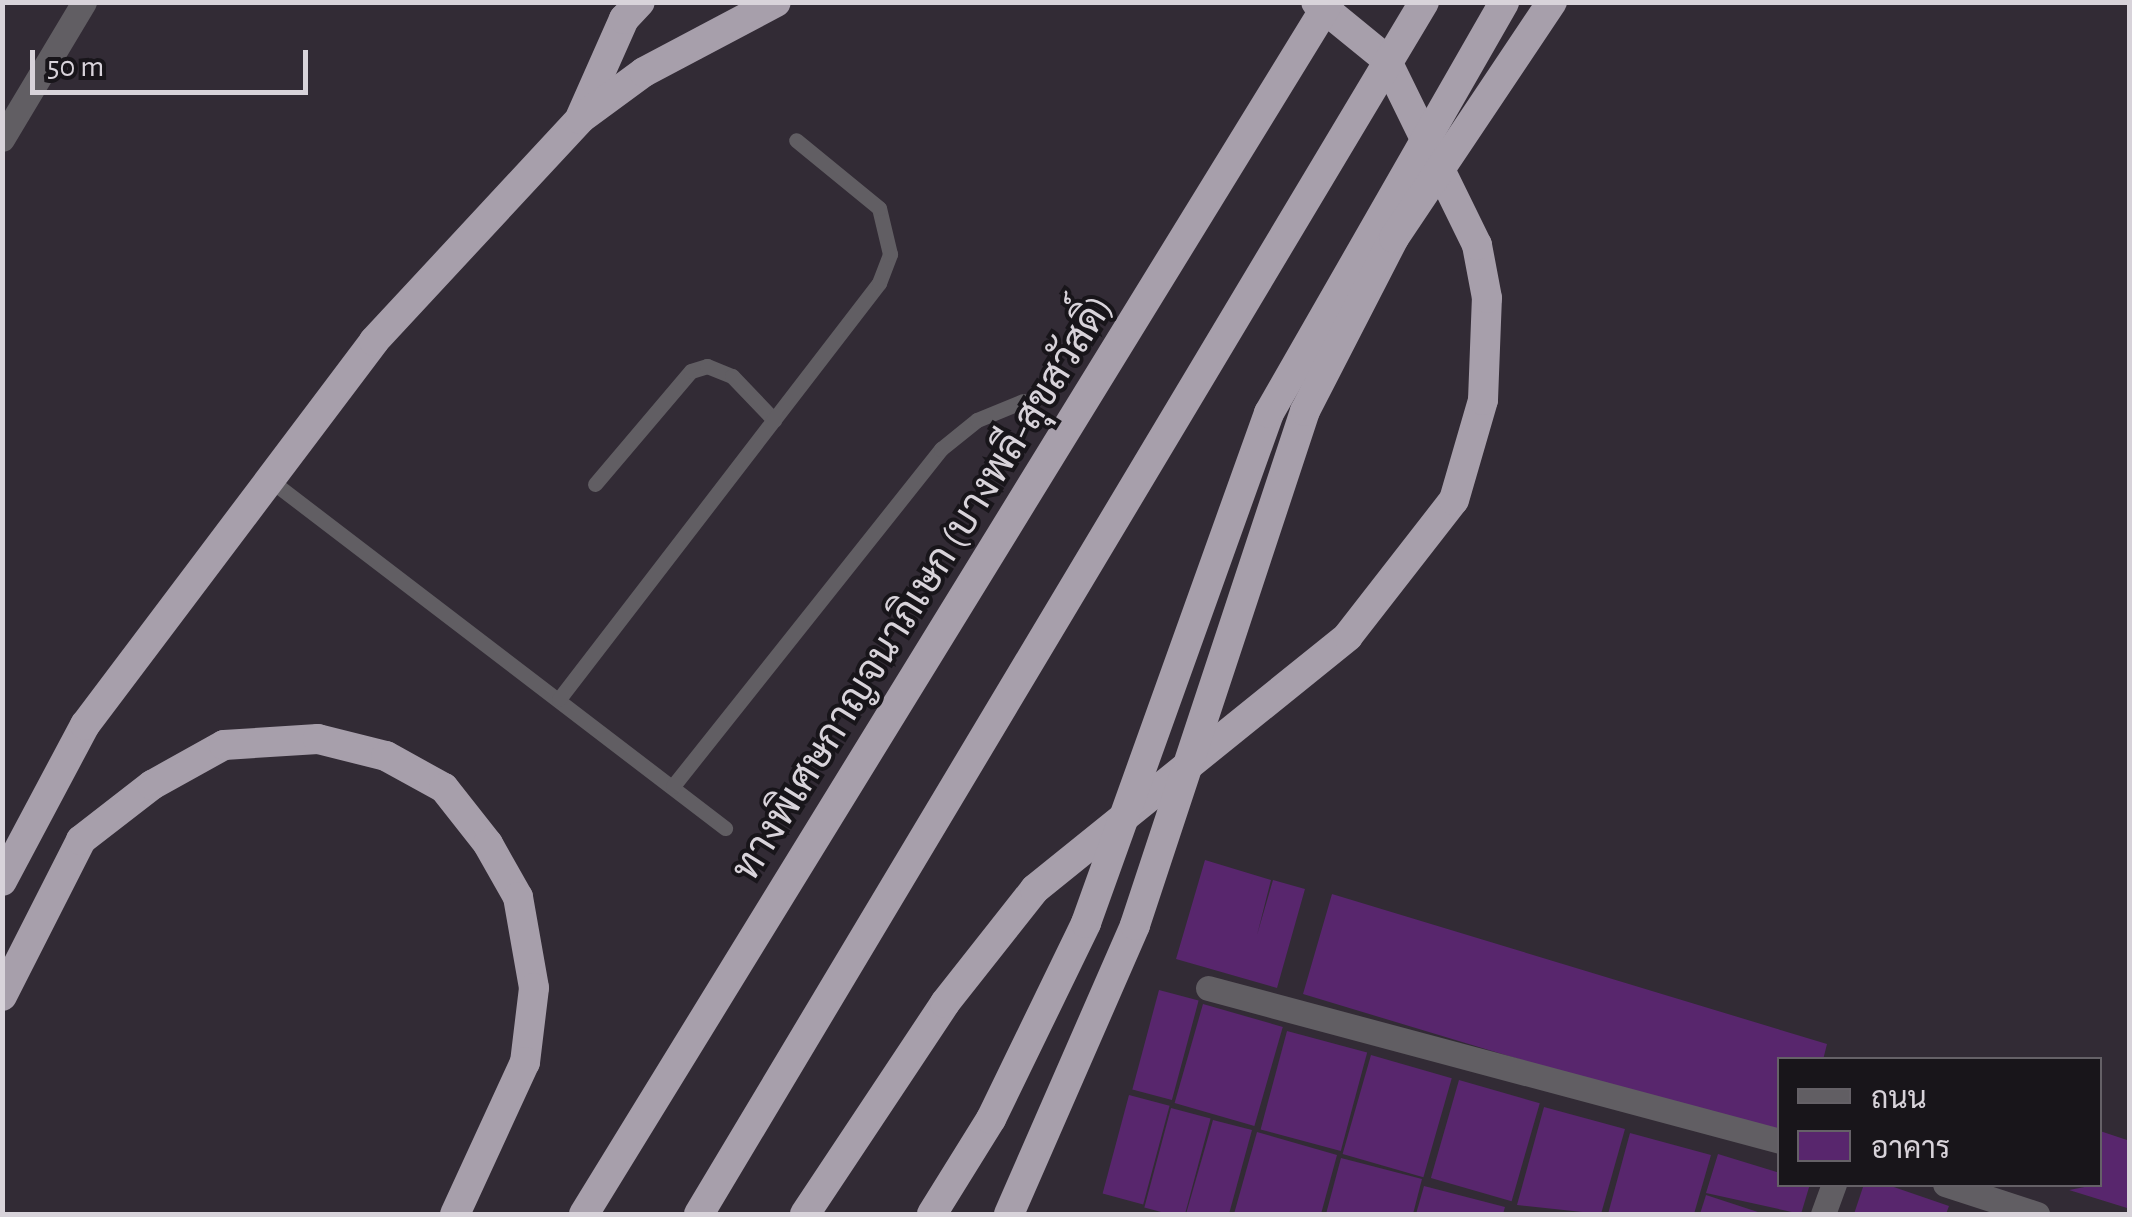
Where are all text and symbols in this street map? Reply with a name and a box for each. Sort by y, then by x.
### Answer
scale bar [35,30,312,92]
text: 50 m [47,52,104,82]
street label: ทางพิเศษกาญจนาภิเษก (บางพลี-สุขสวัสดิ์) [722,286,1124,890]
legend [1777,1057,2102,1187]
text: ถนน [1871,1084,1927,1114]
text: อาคาร [1871,1134,1950,1164]

